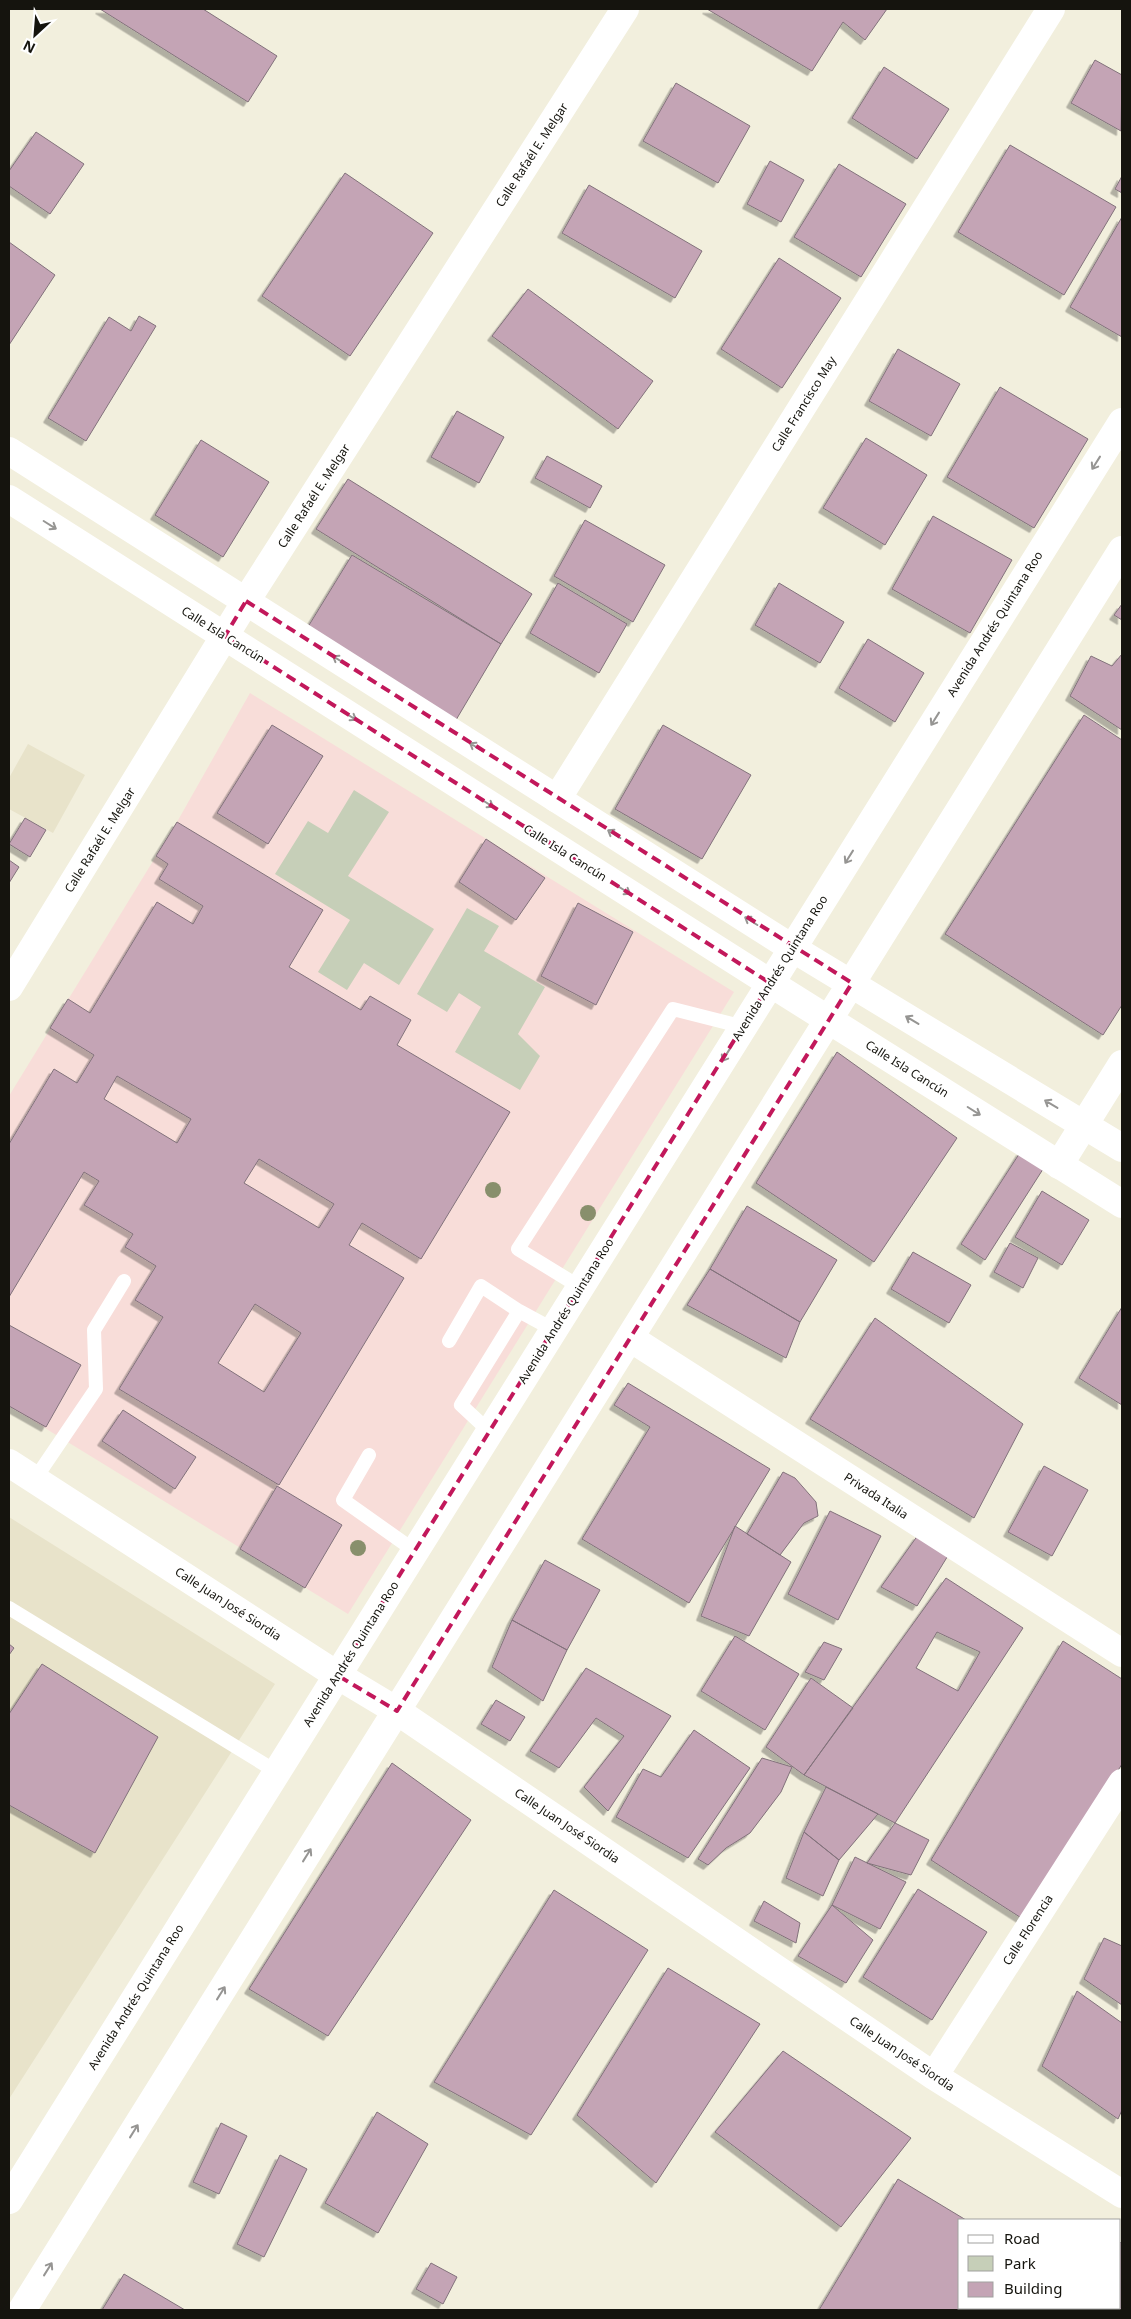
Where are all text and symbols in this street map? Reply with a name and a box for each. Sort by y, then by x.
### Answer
north arrow [10,10,60,60]
text: N [20,36,38,58]
street label: Calle Rafaél E. Melgar [491,99,572,210]
street label: Calle Francisco May [767,352,840,455]
street label: Calle Rafaél E. Melgar [273,440,354,551]
one-way arrow [1091,456,1101,470]
one-way arrow [43,520,57,531]
street label: Avenida Andrés Quintana Roo [943,548,1046,700]
street label: Calle Isla Cancún [178,602,268,667]
one-way arrow [333,655,347,665]
one-way arrow [342,711,356,721]
one-way arrow [930,712,940,726]
one-way arrow [470,742,484,752]
street label: Calle Rafaél E. Melgar [60,784,139,896]
one-way arrow [479,798,493,808]
street label: Calle Isla Cancún [520,820,610,885]
one-way arrow [607,829,621,839]
one-way arrow [844,850,854,864]
one-way arrow [616,885,630,895]
street label: Avenida Andrés Quintana Roo [728,892,831,1044]
one-way arrow [744,916,758,927]
one-way arrow [905,1014,919,1024]
street label: Calle Isla Cancún [862,1036,952,1101]
one-way arrow [721,1047,731,1061]
one-way arrow [1045,1098,1059,1108]
one-way arrow [967,1106,981,1116]
street label: Avenida Andrés Quintana Roo [514,1235,617,1387]
street label: Privada Italia [841,1468,912,1523]
street label: Calle Juan José Siordia [172,1563,285,1644]
street label: Avenida Andrés Quintana Roo [299,1578,402,1730]
street label: Calle Juan José Siordia [511,1784,623,1867]
one-way arrow [302,1849,312,1863]
street label: Calle Florencia [998,1891,1057,1969]
street label: Avenida Andrés Quintana Roo [84,1921,187,2073]
one-way arrow [216,1987,226,2001]
street label: Calle Juan José Siordia [846,2012,958,2095]
one-way arrow [130,2125,140,2139]
legend [958,2219,1121,2309]
text: Road [1004,2228,1040,2248]
text: Park [1004,2253,1036,2273]
one-way arrow [44,2262,54,2276]
text: Building [1004,2278,1062,2298]

